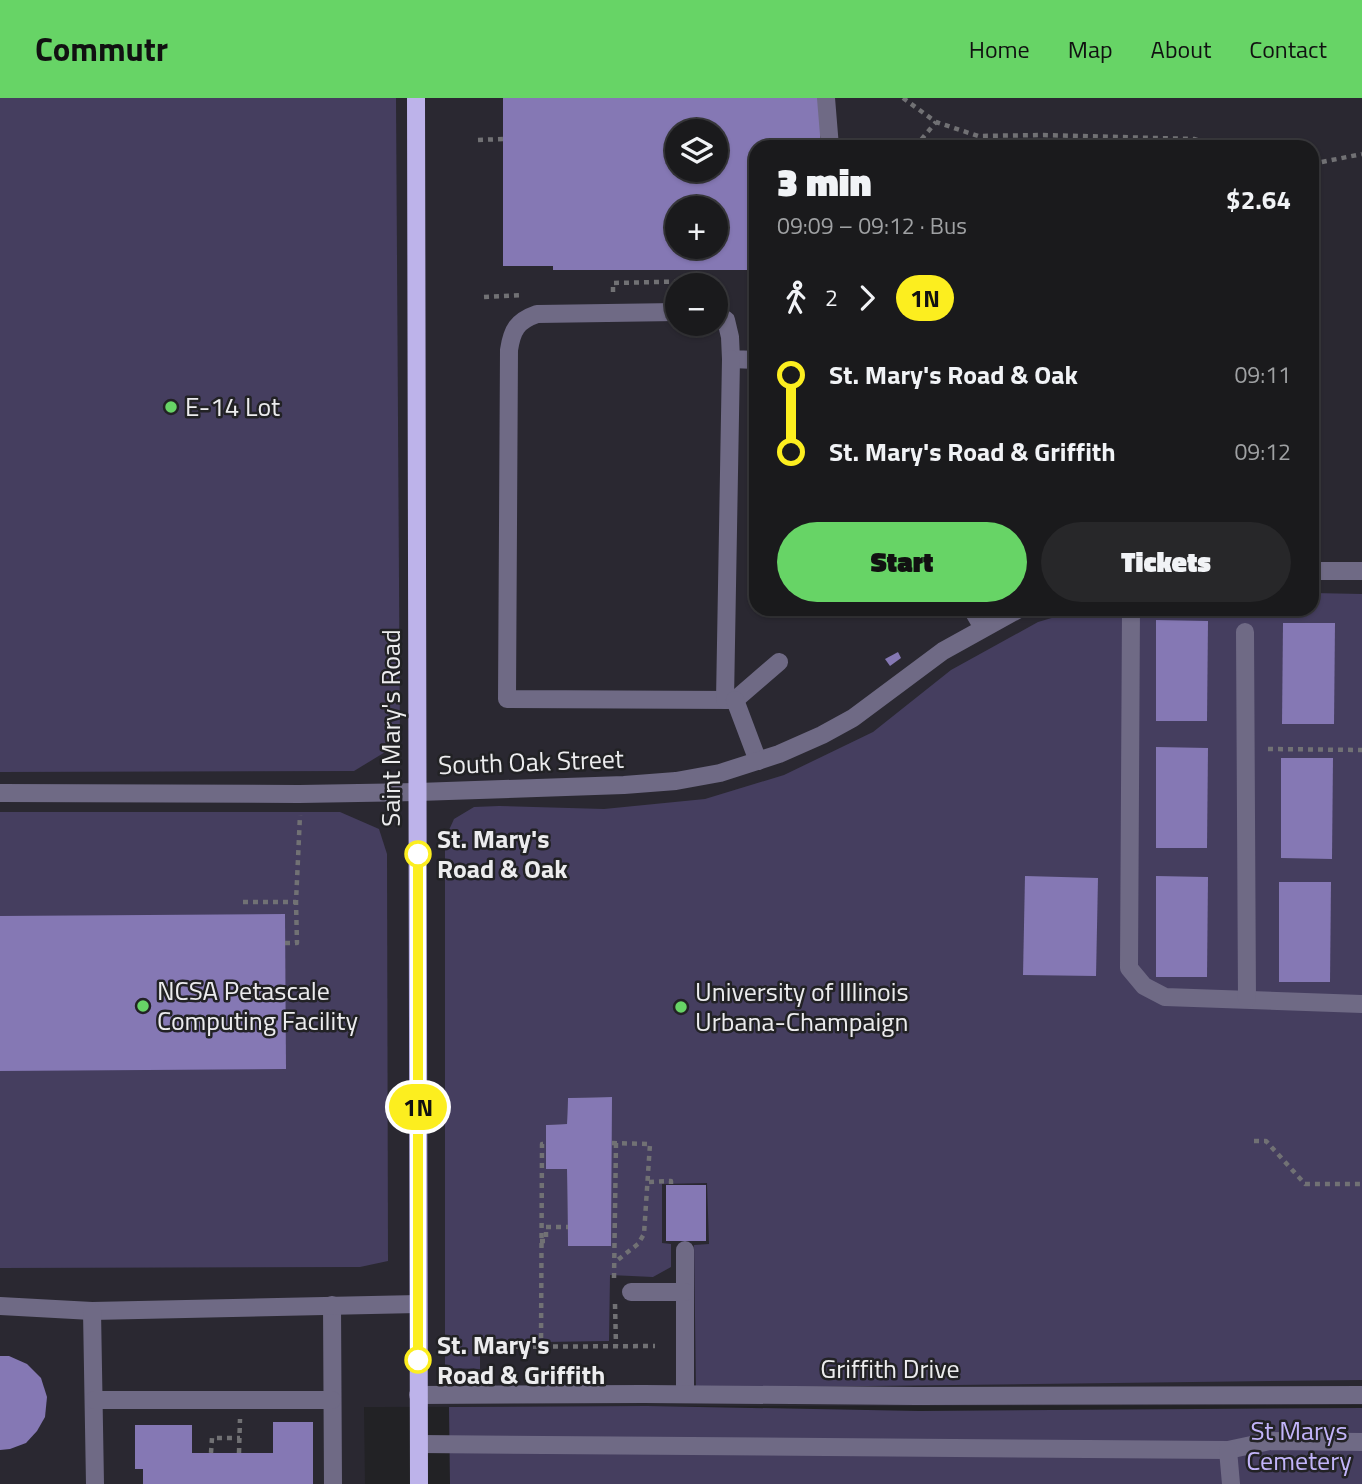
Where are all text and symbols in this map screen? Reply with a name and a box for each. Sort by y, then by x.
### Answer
text: Commutr [35,24,168,74]
text: Home [969,31,1030,67]
text: Map [1068,31,1113,67]
text: About [1151,31,1211,67]
text: Contact [1249,31,1327,67]
map controls [665,119,728,336]
button: layers [665,119,728,182]
text: 3 min [777,153,871,211]
text: $2.64 [1226,180,1291,219]
button: + [665,196,728,259]
text: 09:09 – 09:12 · Bus [777,208,967,243]
button: − [665,273,728,336]
icon: walk [777,279,815,317]
icon: forward [848,279,886,317]
text: 2 [825,280,838,315]
text: 1N [910,280,940,316]
text: St. Mary's Road & Oak [829,355,1078,394]
text: 09:11 [1234,357,1291,392]
place label: E-14 Lot [185,387,280,426]
marker: E-14 Lot [163,399,179,415]
text: St. Mary's Road & Griffith [829,432,1116,471]
text: 09:12 [1234,434,1291,469]
button: Start [777,522,1027,602]
button: Tickets [1041,522,1291,602]
street label: Saint Mary's Road [371,629,410,827]
street label: South Oak Street [437,739,625,784]
place label: St. Mary's Road & Oak [437,819,568,888]
marker: St. Mary's Road & Oak [405,841,431,867]
place label: NCSA Petascale Computing Facility [157,971,358,1040]
place label: University of Illinois Urbana-Champaign [695,972,909,1041]
marker: NCSA Petascale Computing Facility [135,998,151,1014]
marker: University of Illinois Urbana-Champaign [673,999,689,1015]
line badge: 1N [386,1084,450,1130]
text: 1N [403,1089,433,1125]
place label: St. Mary's Road & Griffith [437,1325,605,1394]
marker: St. Mary's Road & Griffith [405,1347,431,1373]
street label: Griffith Drive [820,1349,960,1388]
park label: St Marys Cemetery [1246,1411,1352,1480]

